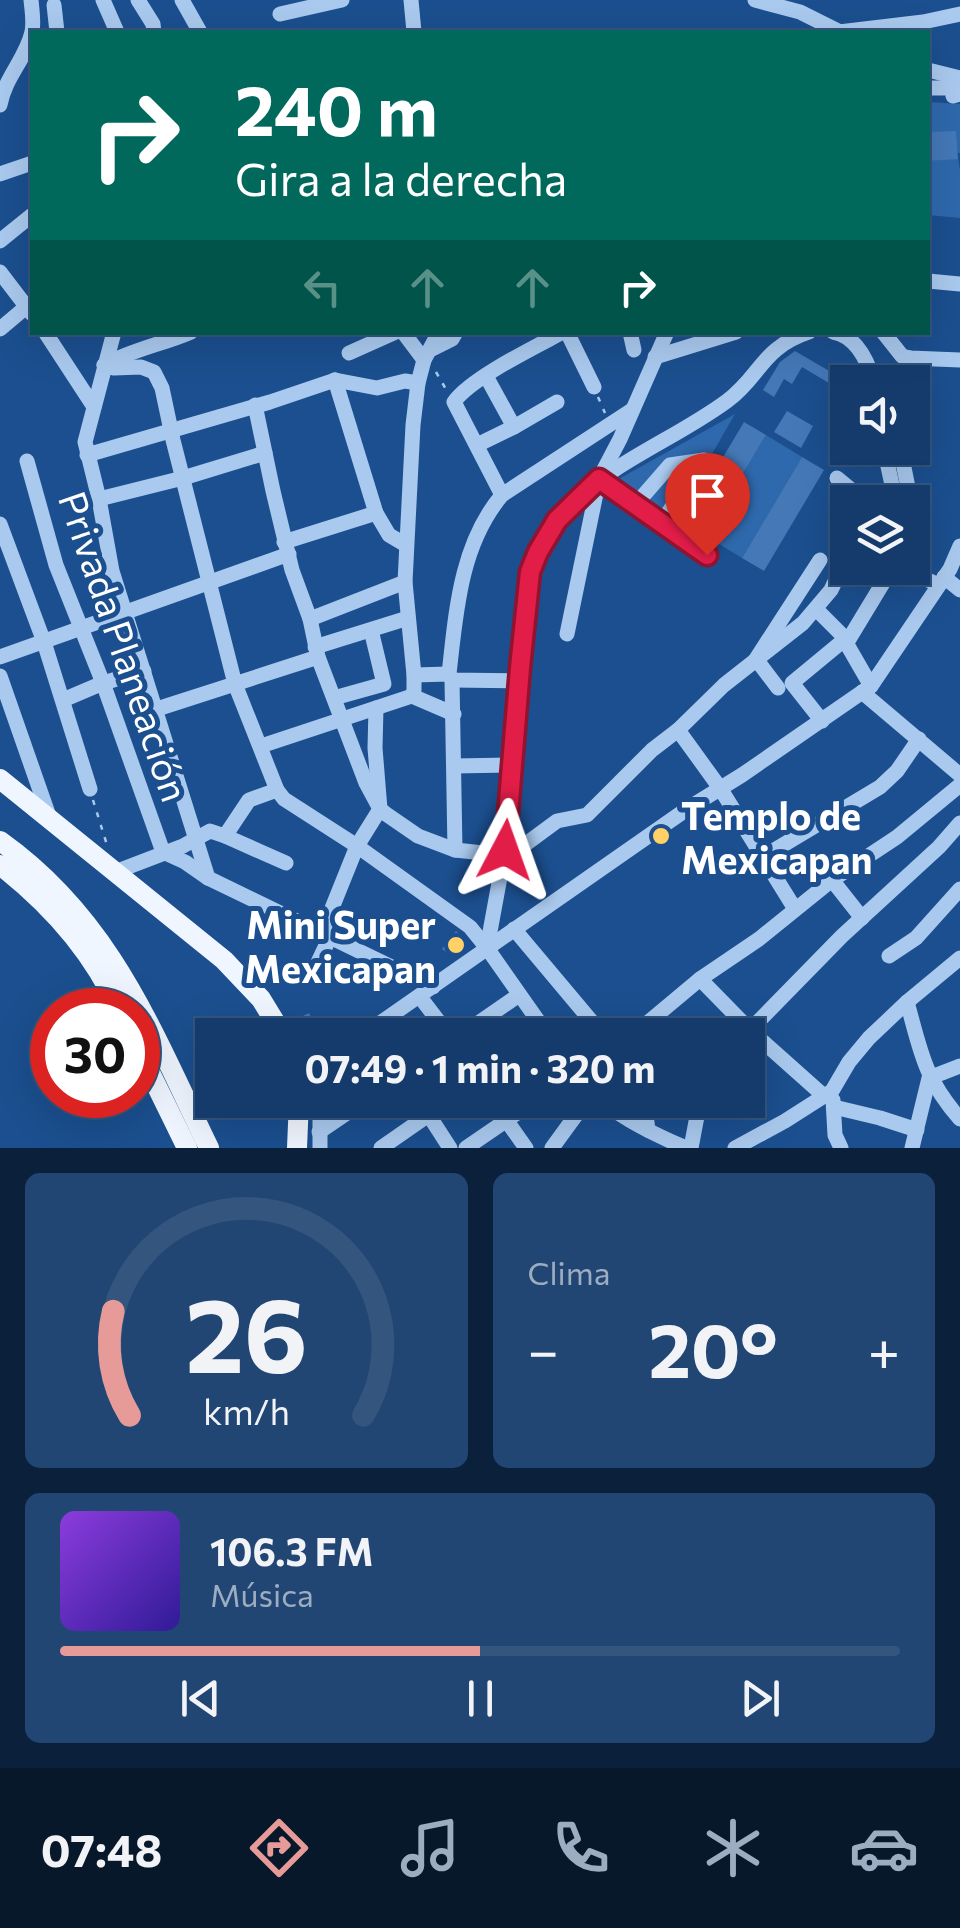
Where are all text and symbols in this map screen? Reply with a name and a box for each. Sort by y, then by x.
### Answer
text: 240 m [235,65,438,150]
icon: right [70,70,200,200]
text: Gira a la derecha [235,150,567,205]
icon: left [295,260,350,315]
icon: ahead [400,260,455,315]
icon: ahead [505,260,560,315]
icon: right [610,260,665,315]
map controls [830,365,930,585]
button: sound [830,365,930,465]
pin [665,453,750,556]
icon: arrive [680,468,735,523]
street label: Privada Planeación [50,485,200,807]
button: layers [830,485,930,585]
place label: Templo de Mexicapan [681,791,872,882]
position arrow [453,798,557,902]
marker: Templo de Mexicapan [650,825,672,847]
place label: Mini Super Mexicapan [245,900,436,991]
marker: Mini Super Mexicapan [445,934,467,956]
speed limit sign: 30 [30,988,160,1118]
text: 07:49 · 1 min · 320 m [305,1044,655,1091]
text: Clima [528,1252,610,1292]
text: 26 [185,1267,308,1394]
text: 20° [648,1302,778,1393]
text: − [528,1315,559,1382]
text: + [868,1315,900,1382]
text: km/h [203,1389,290,1432]
text: 106.3 FM [210,1527,373,1574]
text: Música [210,1574,314,1614]
icon: previous [173,1671,228,1726]
icon: pause [453,1671,508,1726]
icon: next [733,1671,788,1726]
icon: directions [244,1813,314,1883]
icon: music [395,1813,465,1883]
icon: phone [546,1813,616,1883]
icon: climate [698,1813,768,1883]
icon: car [849,1813,919,1883]
text: 07:48 [41,1821,162,1876]

